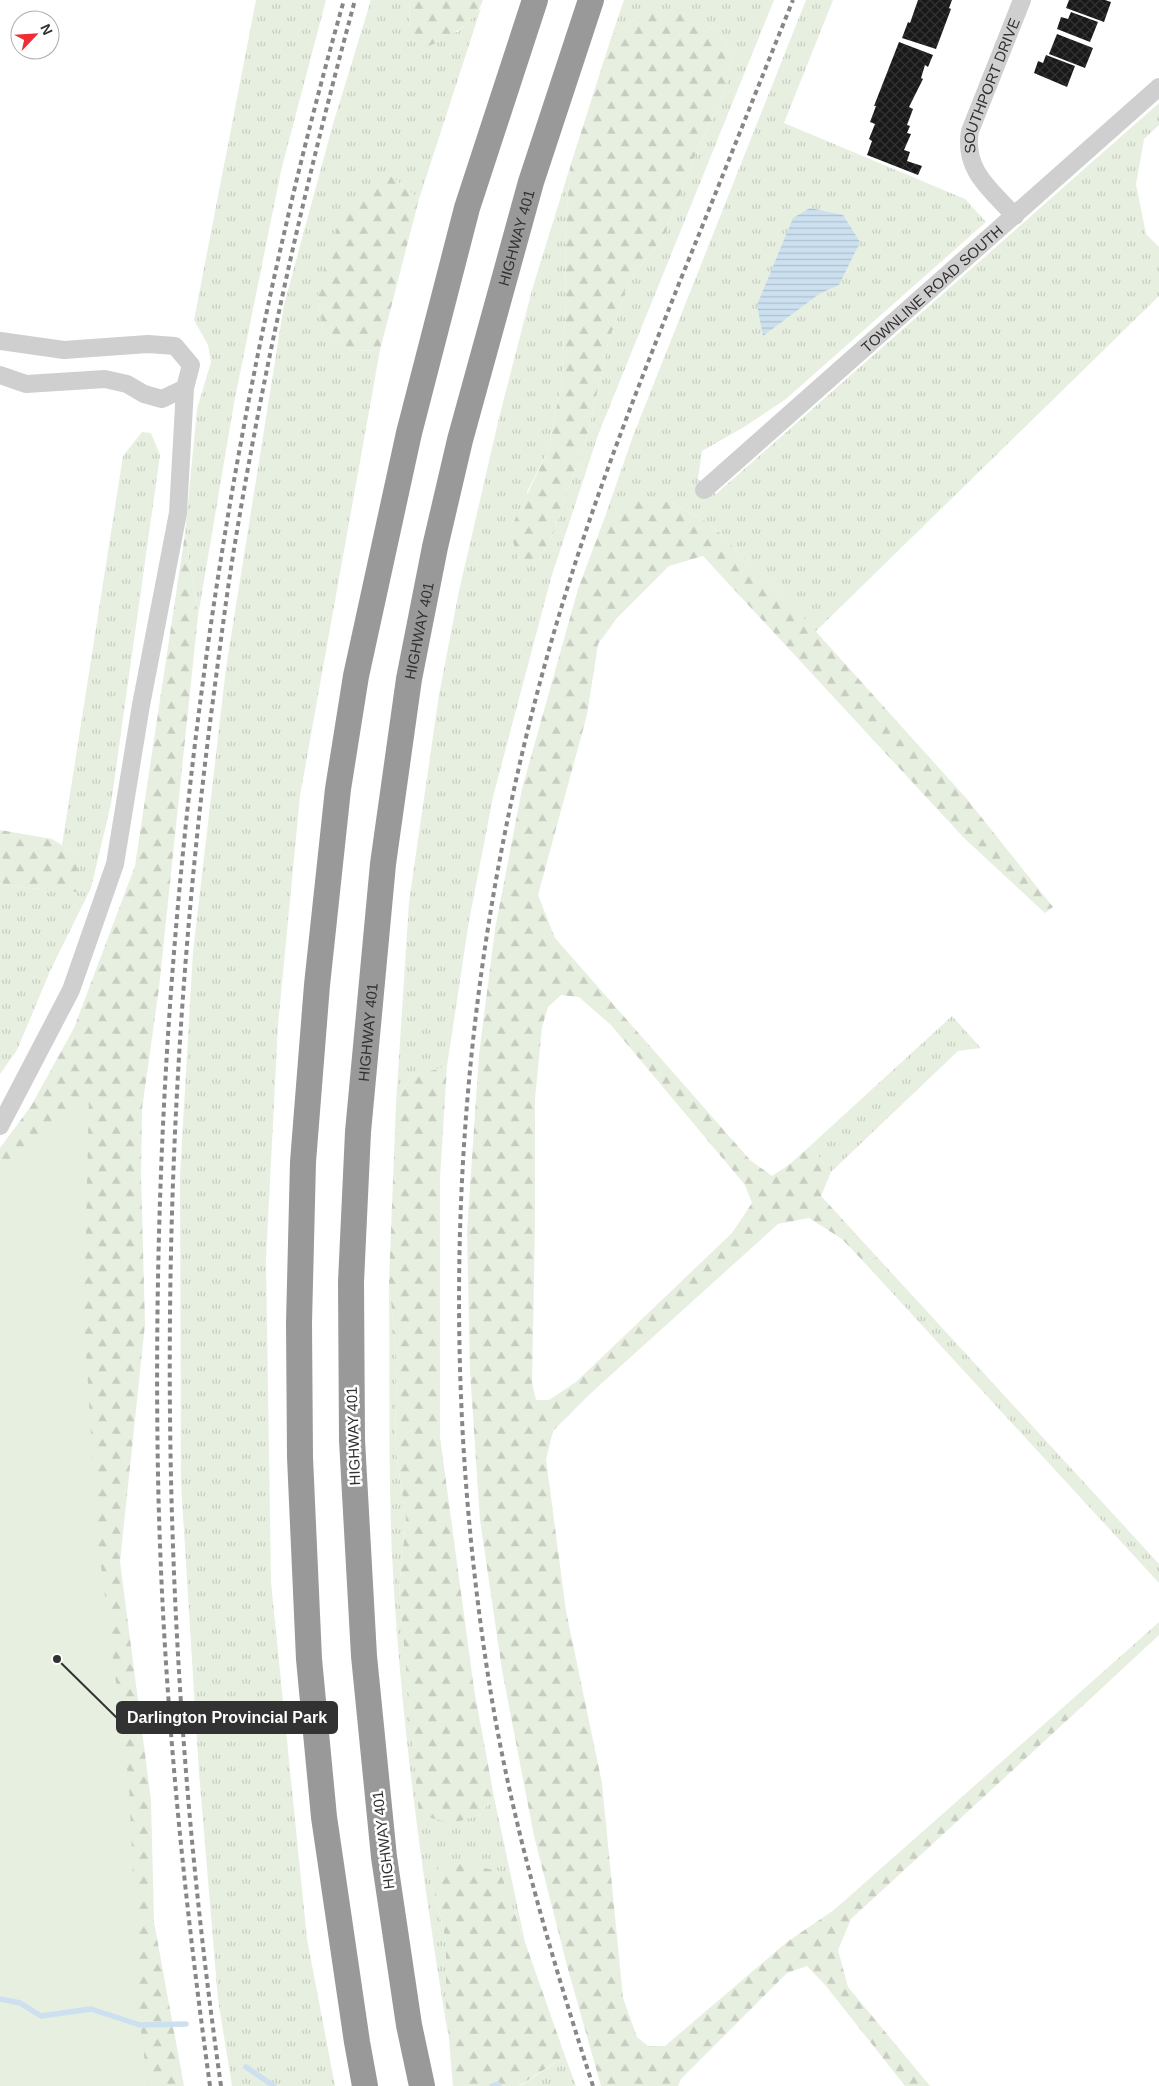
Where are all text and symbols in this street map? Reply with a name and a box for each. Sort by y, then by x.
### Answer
north arrow [10,10,60,60]
street label: SOUTHPORT DRIVE [960,15,1023,155]
text: N [37,22,56,37]
street label: HIGHWAY 401 [494,188,537,288]
street label: TOWNLINE ROAD SOUTH [857,221,1006,356]
street label: HIGHWAY 401 [401,580,436,681]
street label: HIGHWAY 401 [354,982,380,1082]
street label: HIGHWAY 401 [343,1386,363,1486]
callout: Darlington Provincial Park [117,1702,337,1733]
text: Darlington Provincial Park [127,1709,327,1726]
street label: HIGHWAY 401 [369,1790,397,1890]

